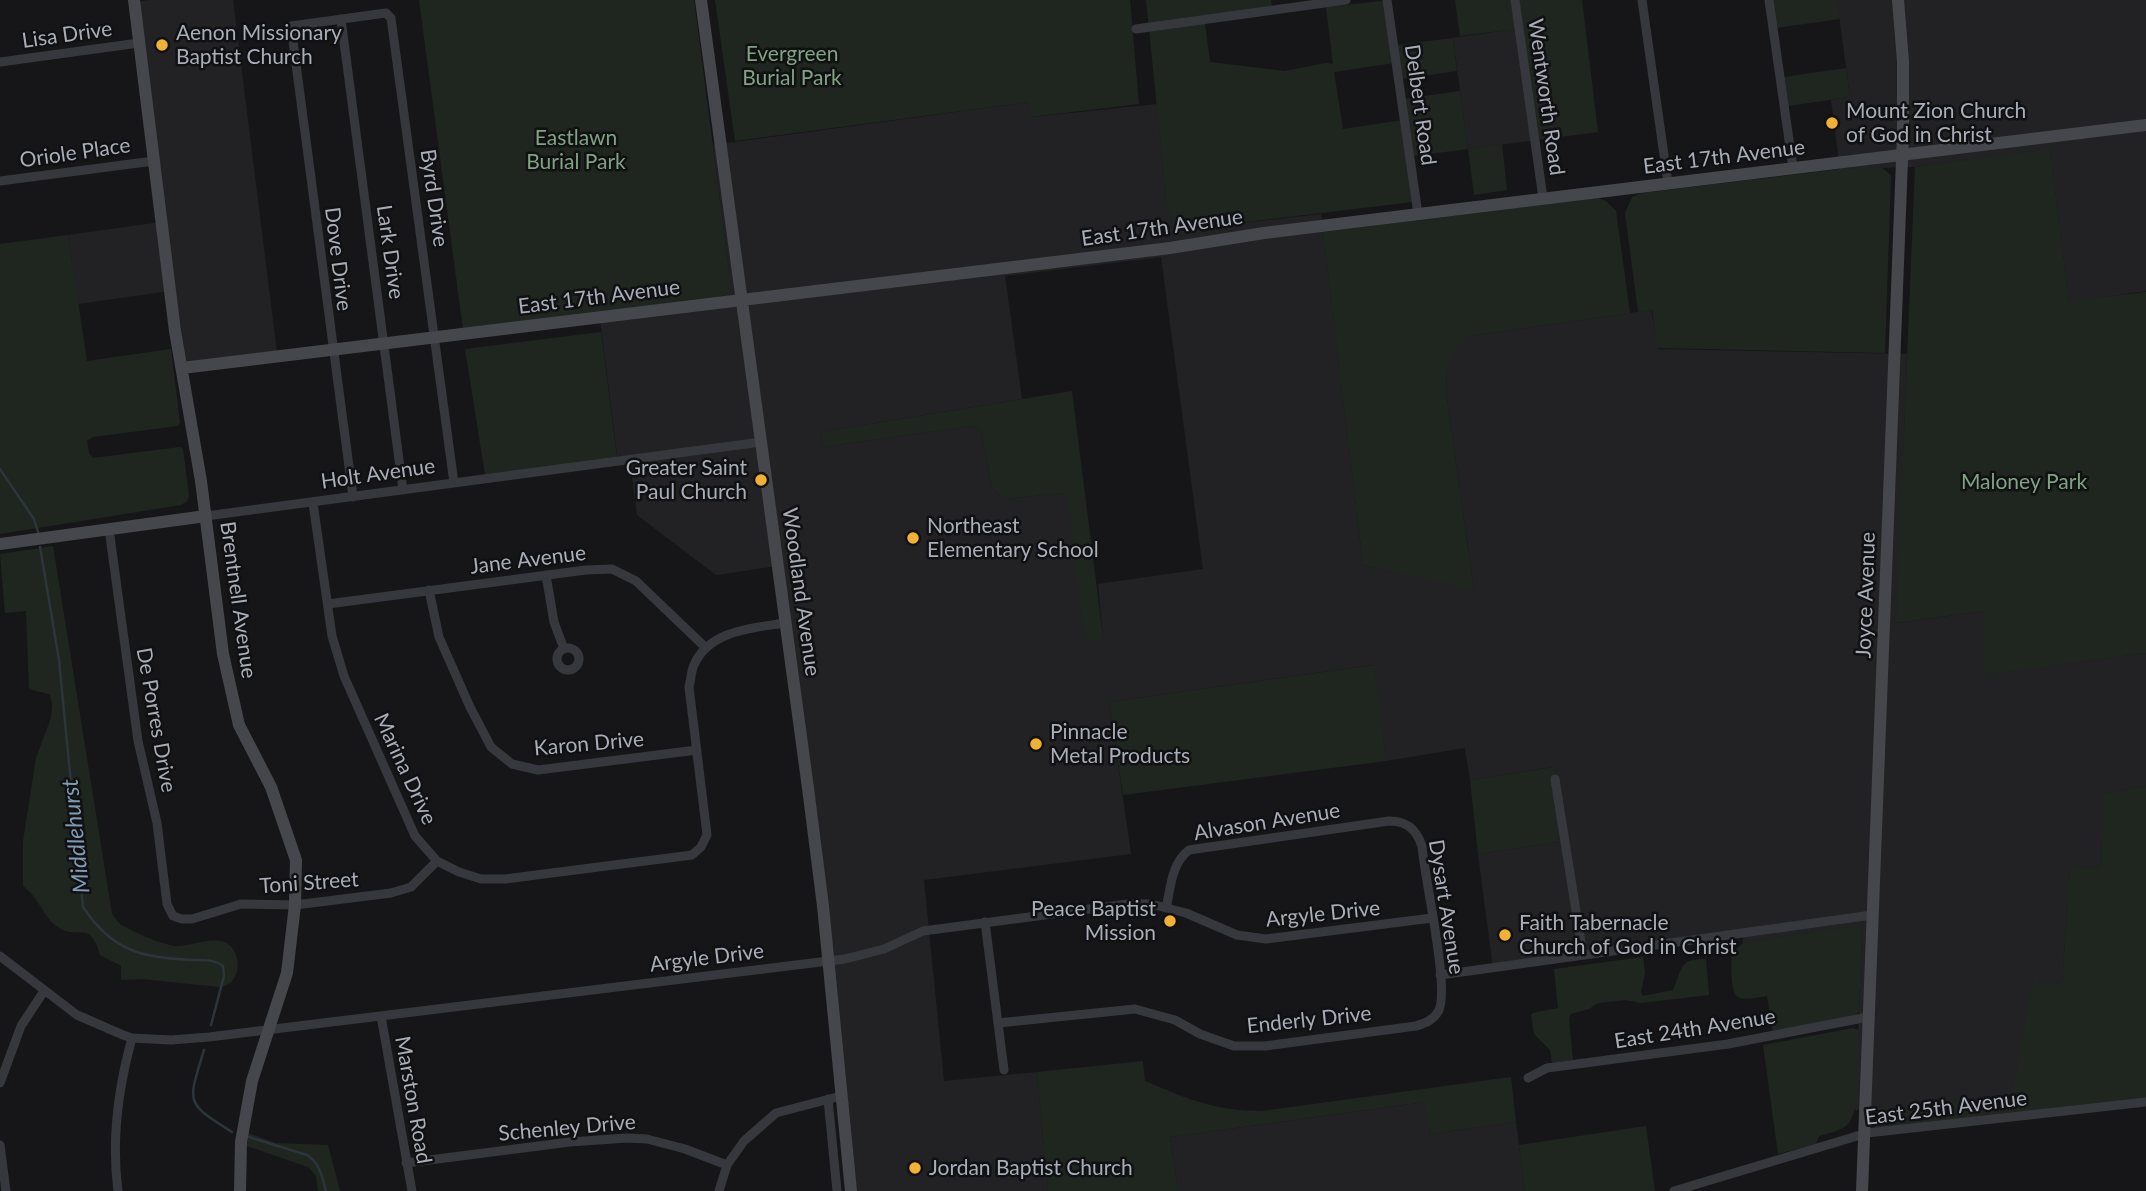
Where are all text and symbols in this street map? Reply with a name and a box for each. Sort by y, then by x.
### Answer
street label: Lisa Drive [20,16,114,54]
street label: Wentworth Road [1523,17,1569,177]
place label: Aenon Missionary Baptist Church [176,20,342,70]
marker: Aenon Missionary Baptist Church [154,37,170,53]
park label: Evergreen Burial Park [742,41,842,91]
street label: Delbert Road [1399,43,1441,167]
place label: Mount Zion Church of God in Christ [1846,98,2026,148]
marker: Mount Zion Church of God in Christ [1824,115,1840,131]
park label: Eastlawn Burial Park [526,125,626,175]
street label: Oriole Place [18,133,132,173]
street label: East 17th Avenue [1642,135,1806,179]
street label: Byrd Drive [415,147,453,249]
street label: Lark Drive [371,203,409,301]
street label: East 17th Avenue [1080,204,1244,252]
street label: Dove Drive [319,206,357,312]
street label: East 17th Avenue [517,275,681,319]
street label: Holt Avenue [319,454,437,494]
place label: Greater Saint Paul Church [626,455,747,505]
park label: Maloney Park [1961,469,2087,495]
marker: Greater Saint Paul Church [753,472,769,488]
street label: Woodland Avenue [777,506,825,678]
place label: Northeast Elementary School [927,513,1099,563]
street label: Brentnell Avenue [215,520,261,680]
marker: Northeast Elementary School [905,530,921,546]
street label: Joyce Avenue [1851,531,1881,659]
street label: Jane Avenue [469,540,587,580]
street label: De Porres Drive [131,646,181,794]
street label: Marina Drive [368,709,442,829]
place label: Pinnacle Metal Products [1050,719,1190,769]
street label: Karon Drive [533,727,645,761]
marker: Pinnacle Metal Products [1028,736,1044,752]
water label: Middlehurst [56,777,96,895]
street label: Alvason Avenue [1192,798,1342,846]
street label: Dysart Avenue [1423,838,1469,976]
street label: Toni Street [259,867,359,899]
street label: Argyle Drive [1265,895,1381,933]
place label: Peace Baptist Mission [1031,896,1156,946]
place label: Faith Tabernacle Church of God in Christ [1519,910,1737,960]
marker: Peace Baptist Mission [1162,913,1178,929]
marker: Faith Tabernacle Church of God in Christ [1497,927,1513,943]
street label: Argyle Drive [648,938,766,978]
street label: Enderly Drive [1245,1001,1373,1039]
street label: East 24th Avenue [1613,1004,1777,1054]
street label: Marston Road [389,1034,437,1166]
street label: East 25th Avenue [1864,1086,2028,1130]
street label: Schenley Drive [497,1109,637,1147]
place label: Jordan Baptist Church [929,1155,1133,1181]
marker: Jordan Baptist Church [907,1160,923,1176]

